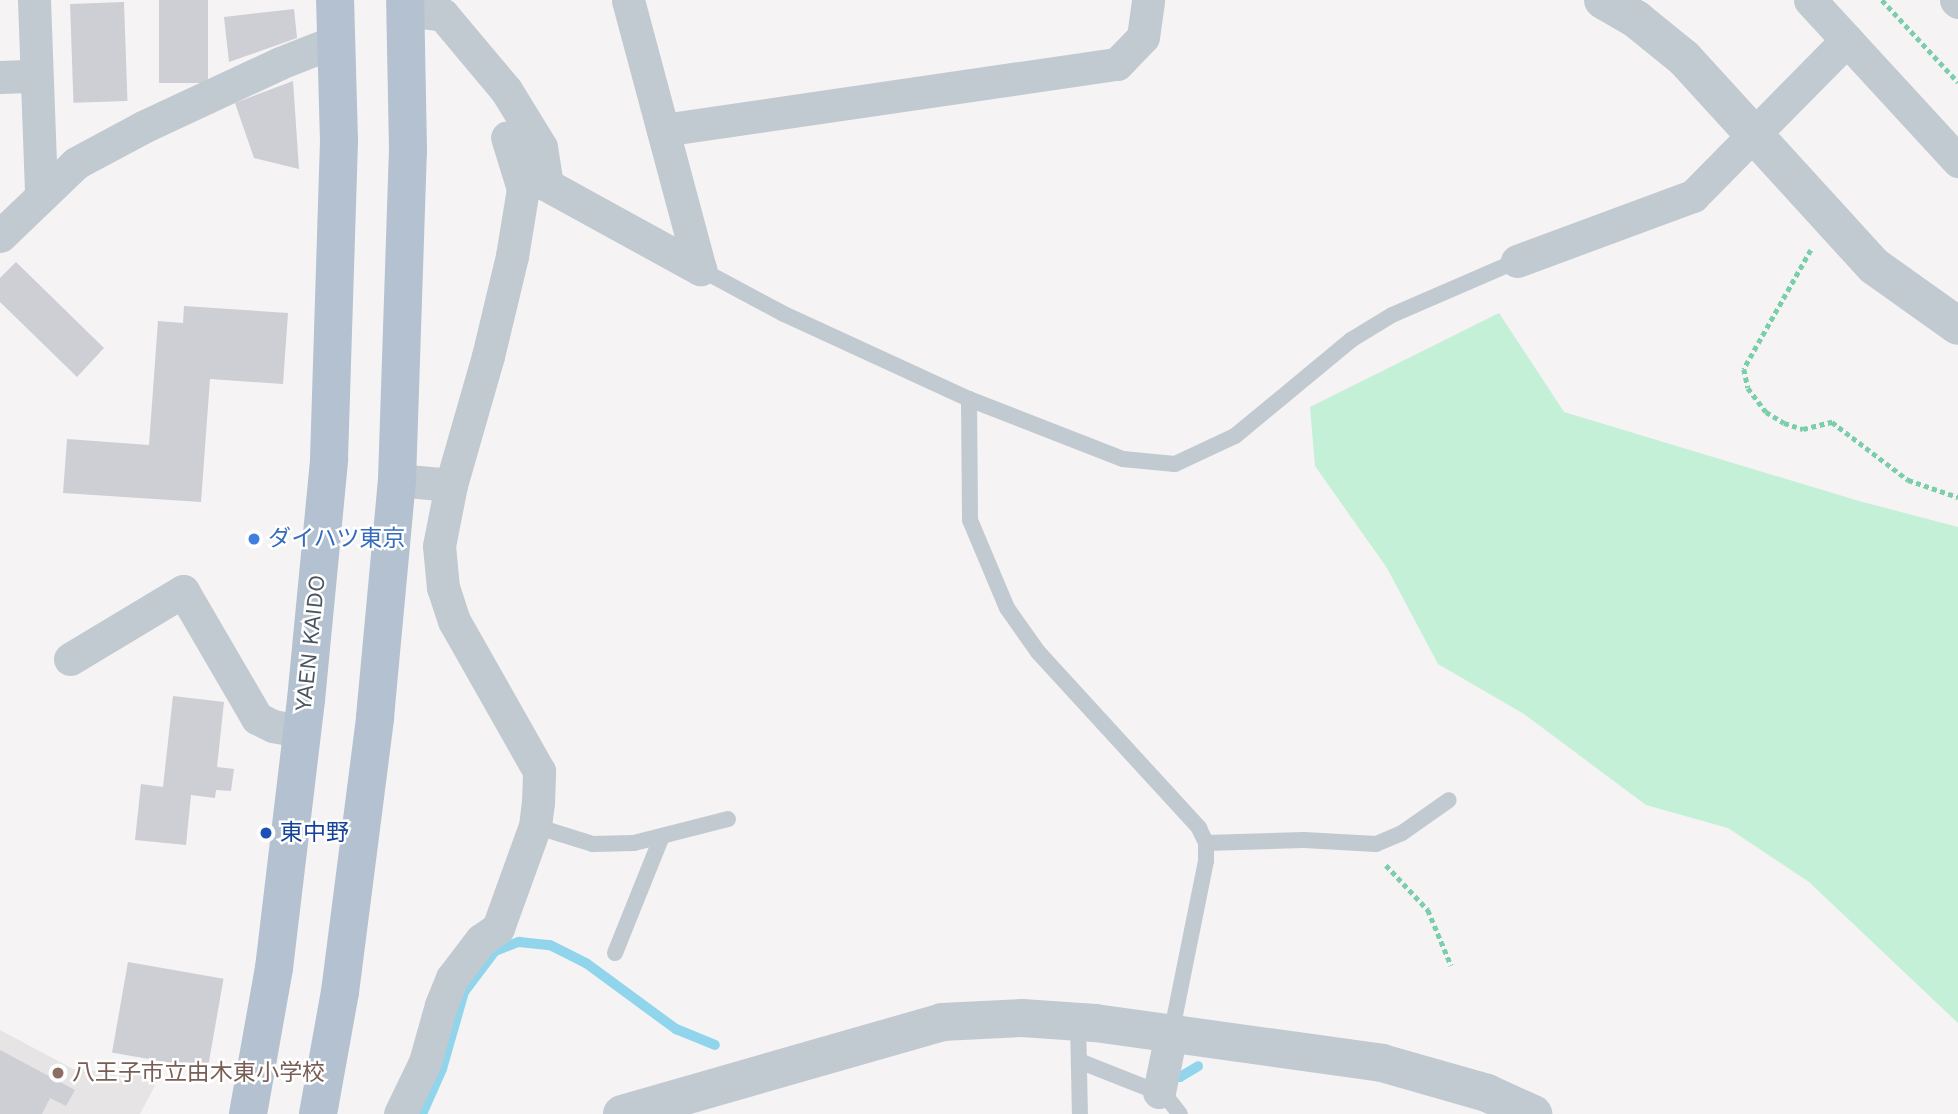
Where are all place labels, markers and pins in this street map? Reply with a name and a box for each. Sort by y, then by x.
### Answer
place label: ダイハツ東京 [268,525,406,553]
marker: ダイハツ東京 [246,531,262,547]
place label: 東中野 [280,819,349,847]
marker: 東中野 [258,825,274,841]
place label: 八王子市立由木東小学校 [72,1059,325,1087]
marker: 八王子市立由木東小学校 [50,1065,66,1081]

